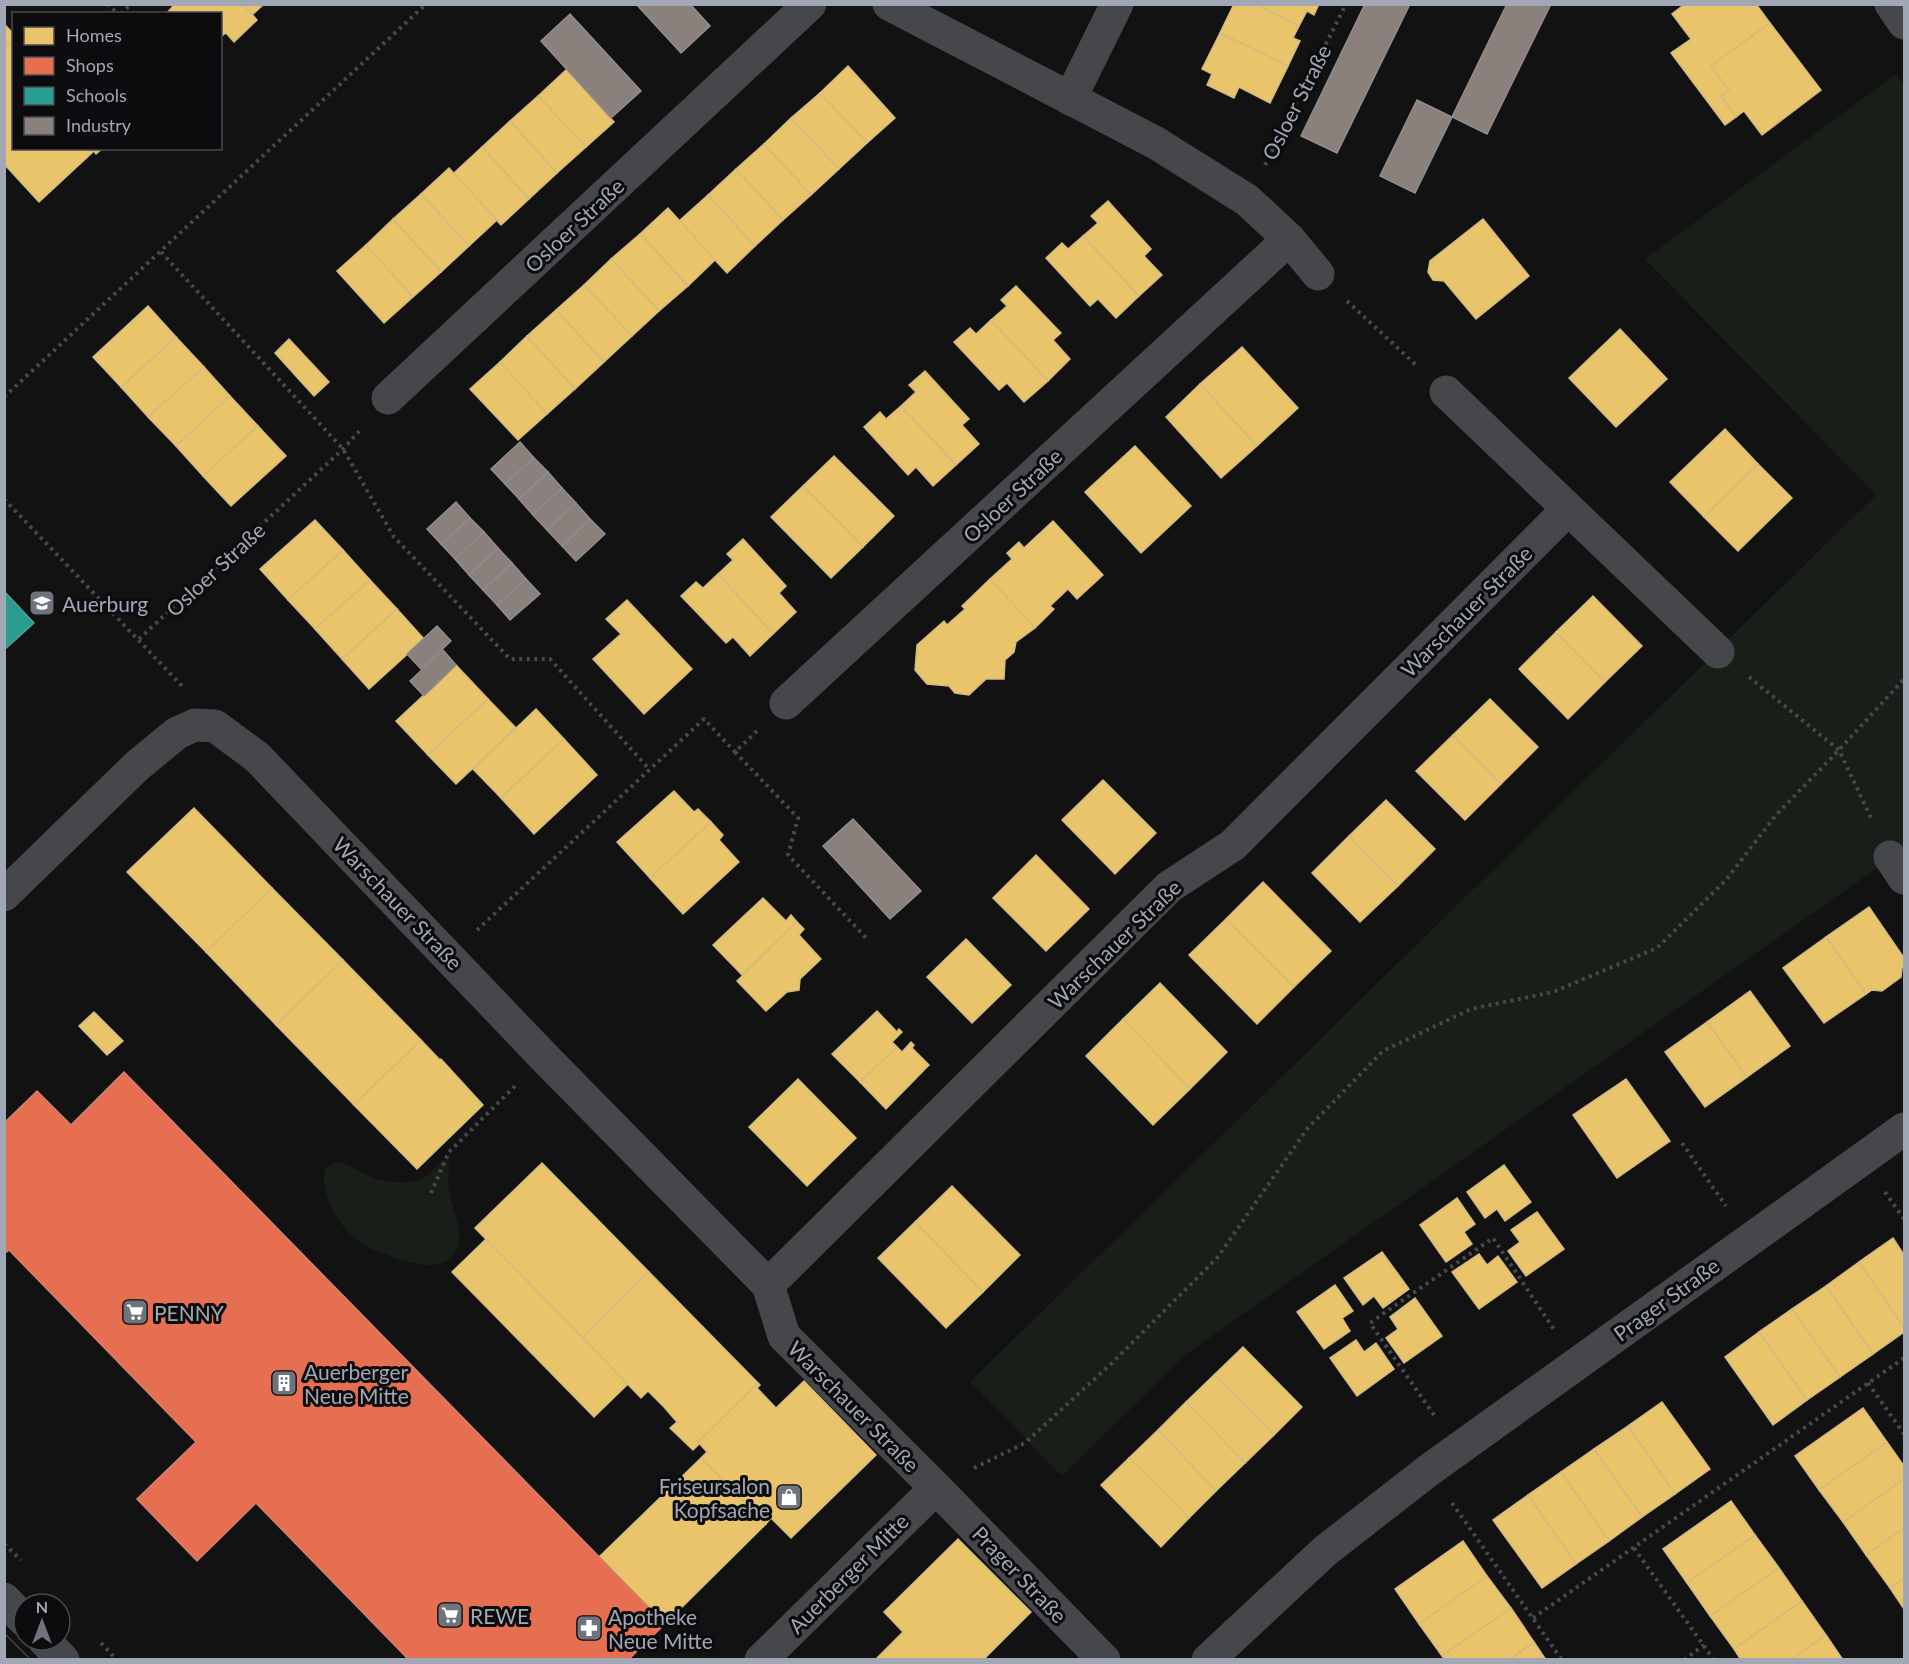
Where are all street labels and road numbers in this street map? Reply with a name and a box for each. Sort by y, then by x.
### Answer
street label: Osloer Straße [1256,40,1336,164]
street label: Osloer Straße [519,173,629,277]
street label: Osloer Straße [957,443,1067,547]
street label: Osloer Straße [160,517,270,621]
street label: Warschauer Straße [1395,540,1537,682]
street label: Warschauer Straße [328,831,468,975]
street label: Warschauer Straße [1042,874,1186,1014]
street label: Prager Straße [1608,1252,1724,1346]
street label: Warschauer Straße [783,1335,925,1477]
street label: Auerberger Mitte [783,1508,913,1638]
street label: Prager Straße [968,1521,1072,1627]

